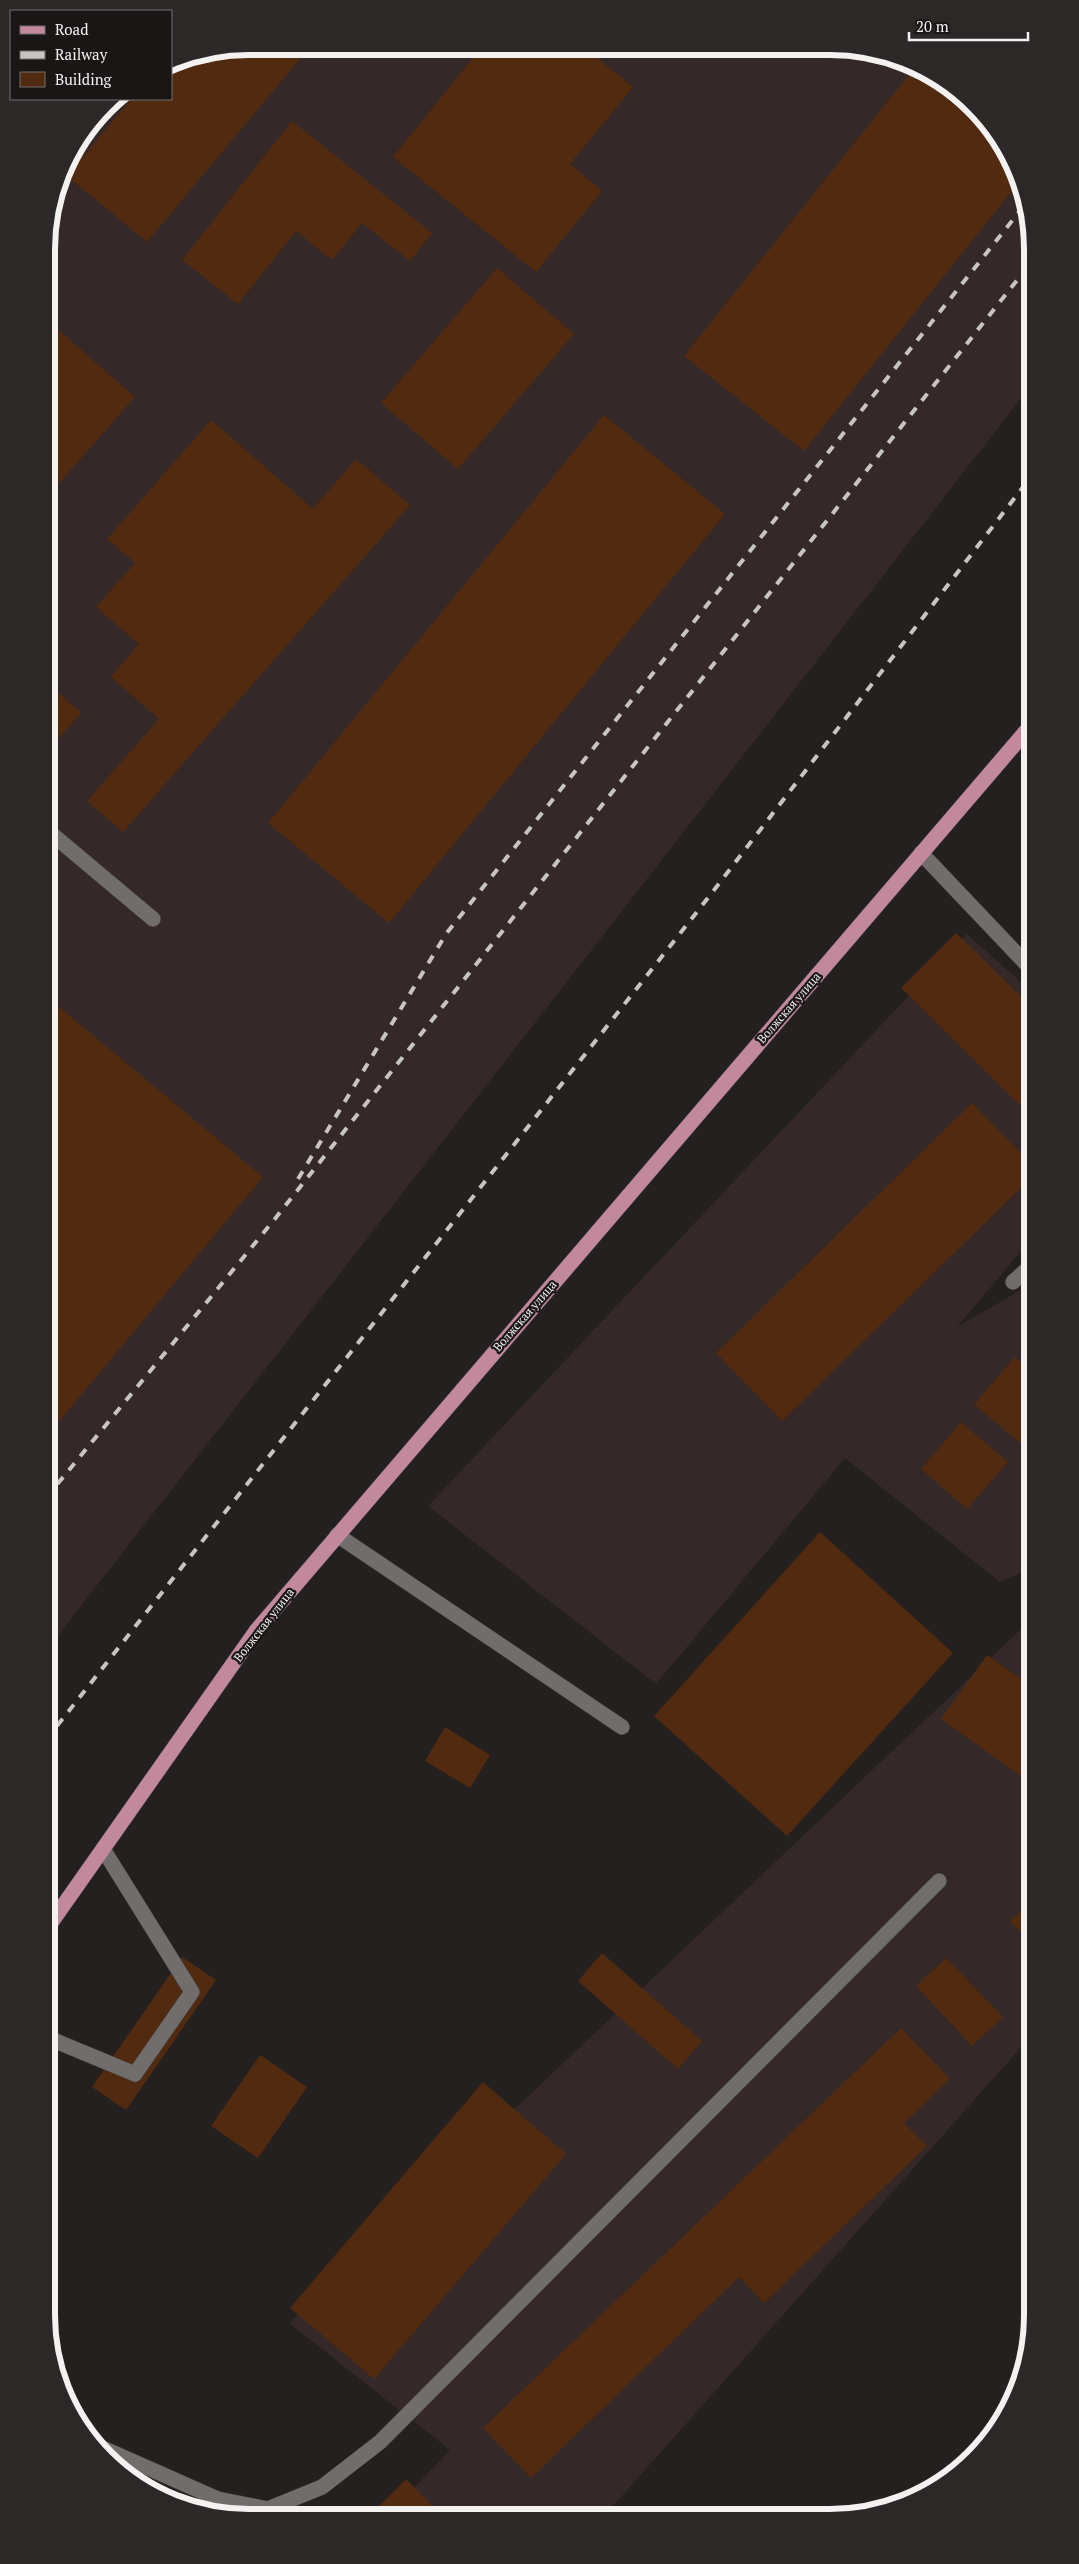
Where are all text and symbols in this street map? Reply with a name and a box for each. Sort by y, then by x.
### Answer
legend [10,10,172,100]
scale bar [909,10,1028,42]
text: 20 m [916,16,949,36]
text: Road [55,19,88,39]
text: Railway [55,44,108,64]
text: Building [55,69,113,89]
street label: Волжская улица [754,969,824,1046]
street label: Волжская улица [490,1277,560,1354]
street label: Волжская улица [230,1585,297,1664]

